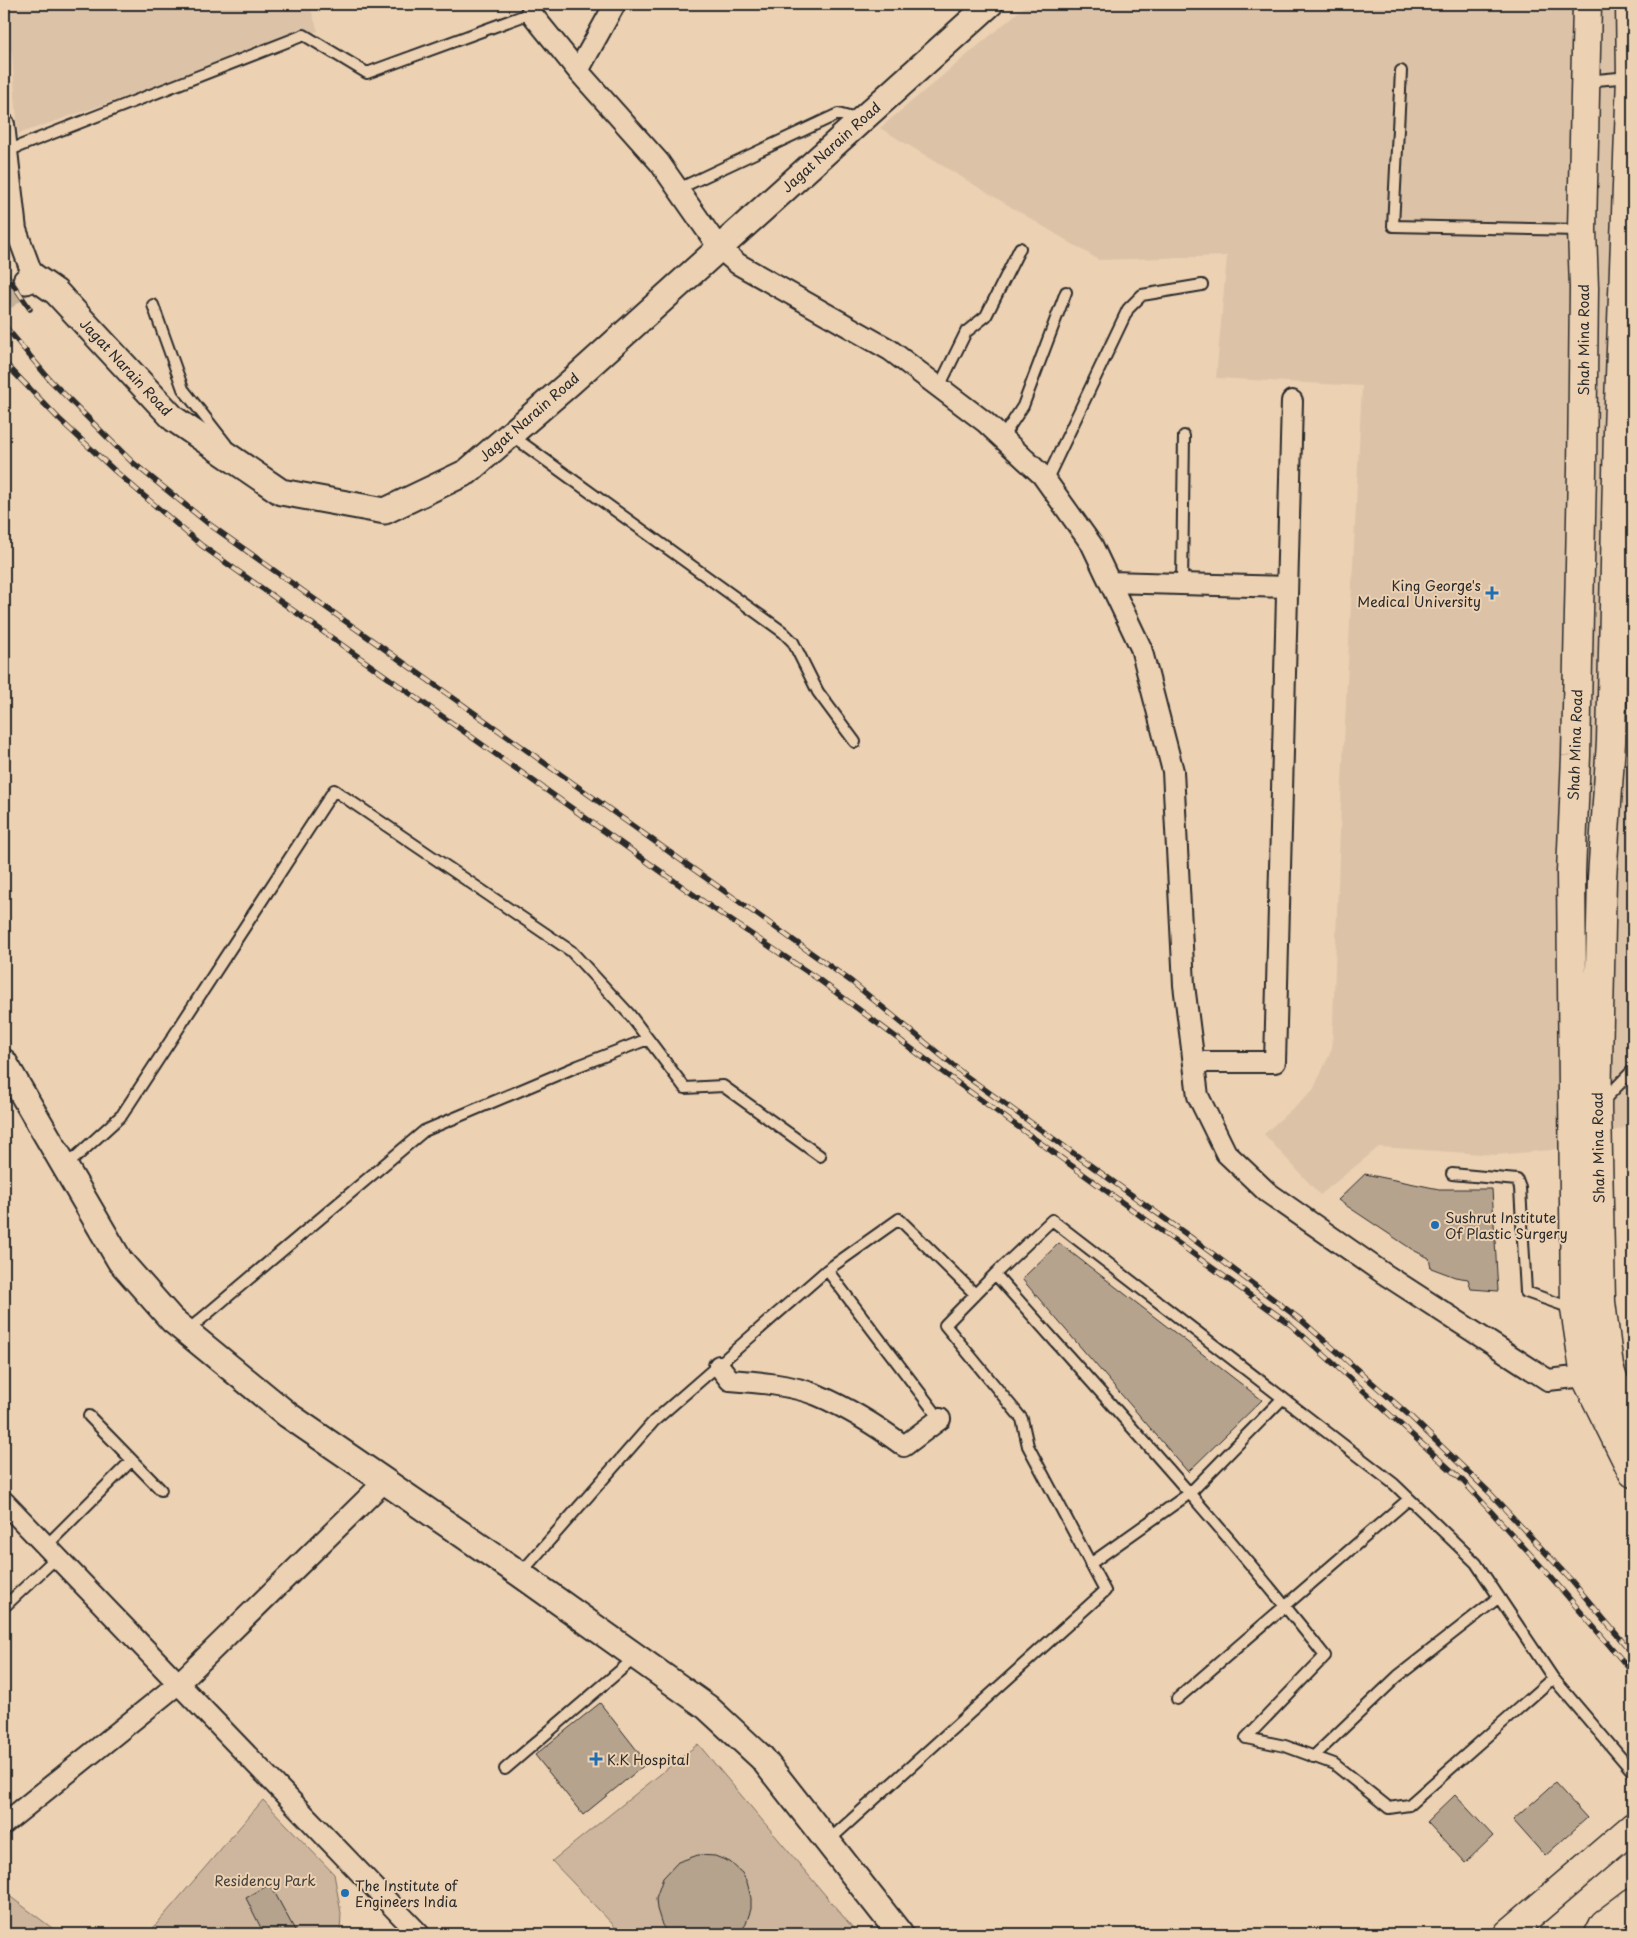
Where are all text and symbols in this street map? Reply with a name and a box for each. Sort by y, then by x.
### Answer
street label: Jagat Narain Road [777,97,885,197]
street label: Shah Mina Road [1573,284,1594,396]
street label: Jagat Narain Road [75,313,177,421]
street label: Jagat Narain Road [474,367,584,467]
place label: King George's Medical University [1357,575,1481,612]
marker: King George's Medical University [1485,586,1499,600]
street label: Shah Mina Road [1563,689,1587,801]
street label: Shah Mina Road [1587,1092,1609,1204]
place label: Sushrut Institute Of Plastic Surgery [1445,1207,1568,1244]
marker: Sushrut Institute Of Plastic Surgery [1429,1219,1441,1231]
place label: K.K Hospital [607,1749,689,1770]
marker: K.K Hospital [589,1752,603,1766]
park label: Residency Park [214,1870,316,1891]
place label: The Institute of Engineers India [355,1875,459,1912]
marker: The Institute of Engineers India [339,1887,351,1899]

